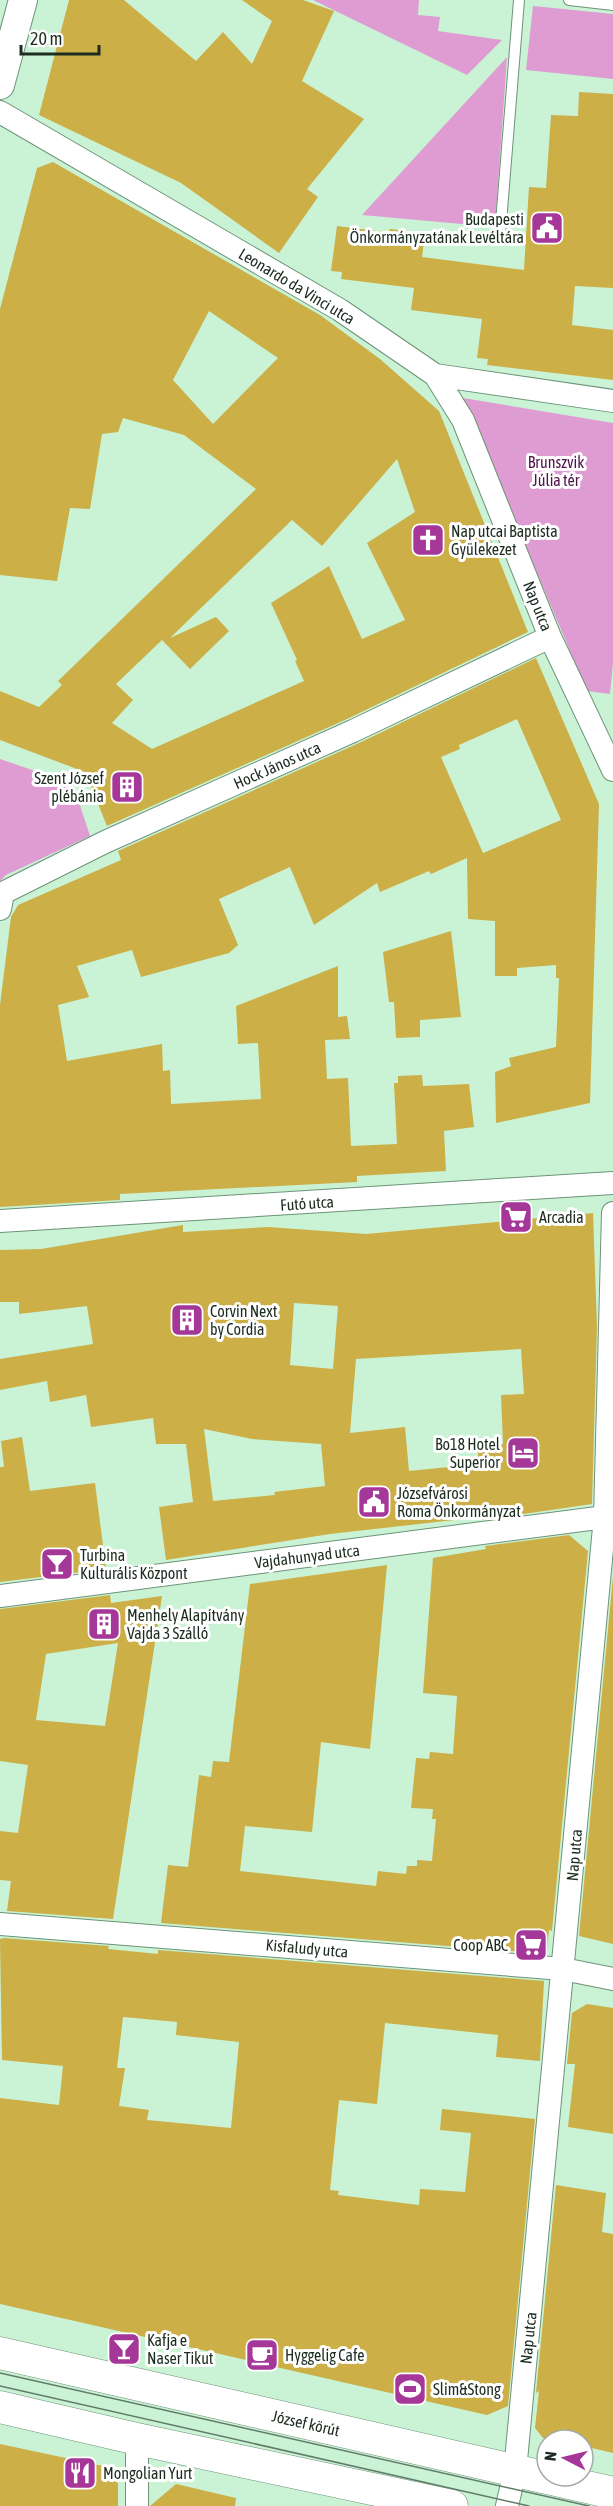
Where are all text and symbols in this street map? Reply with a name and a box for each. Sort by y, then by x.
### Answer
scale bar [21,18,99,56]
text: 20 m [30,28,62,49]
place label: Budapesti Önkormányzatának Levéltára [350,210,524,247]
public building icon: Budapesti Önkormányzatának Levéltára [529,210,565,246]
street label: Leonardo da Vinci utca [236,244,358,328]
park label: Brunszvik Júlia tér [528,453,584,489]
church icon: Nap utcai Baptista Gyülekezet [410,522,446,558]
place label: Nap utcai Baptista Gyülekezet [451,522,558,559]
street label: Nap utca [519,578,556,634]
street label: Hock János utca [231,738,323,792]
place label: Szent József plébánia [34,769,105,806]
building icon: Szent József plébánia [109,769,145,805]
street label: Futó utca [280,1192,334,1214]
supermarket icon: Arcadia [498,1199,534,1235]
place label: Arcadia [539,1208,584,1226]
building icon: Corvin Next by Cordia [169,1302,205,1338]
place label: Corvin Next by Cordia [210,1302,278,1339]
place label: Bo18 Hotel Superior [435,1435,501,1472]
hotel icon: Bo18 Hotel Superior [505,1435,541,1471]
public building icon: Józsefvárosi Roma Önkormányzat [356,1484,392,1520]
place label: Józsefvárosi Roma Önkormányzat [397,1484,521,1521]
street label: Vajdahunyad utca [253,1541,361,1572]
bar icon: Turbina Kulturális Központ [39,1546,75,1582]
place label: Turbina Kulturális Központ [80,1546,188,1583]
building icon: Menhely Alapítvány Vajda 3 Szálló [86,1606,122,1642]
place label: Menhely Alapítvány Vajda 3 Szálló [127,1606,245,1643]
street label: Nap utca [563,1828,586,1882]
supermarket icon: Coop ABC [513,1927,549,1963]
street label: Kisfaludy utca [265,1935,349,1962]
place label: Coop ABC [453,1936,508,1955]
street label: Nap utca [516,2311,541,2365]
bar icon: Kafja e Naser Tikut [106,2331,142,2367]
place label: Kafja e Naser Tikut [147,2331,214,2367]
cafe icon: Hyggelig Cafe [244,2337,280,2373]
place label: Hyggelig Cafe [285,2346,365,2365]
sports icon: Slim&Stong [392,2371,428,2407]
place label: Slim&Stong [433,2380,501,2399]
street label: József körút [270,2406,342,2440]
north arrow [535,2428,595,2488]
text: N [541,2450,560,2462]
restaurant icon: Mongolian Yurt [62,2455,98,2491]
place label: Mongolian Yurt [103,2464,193,2483]

